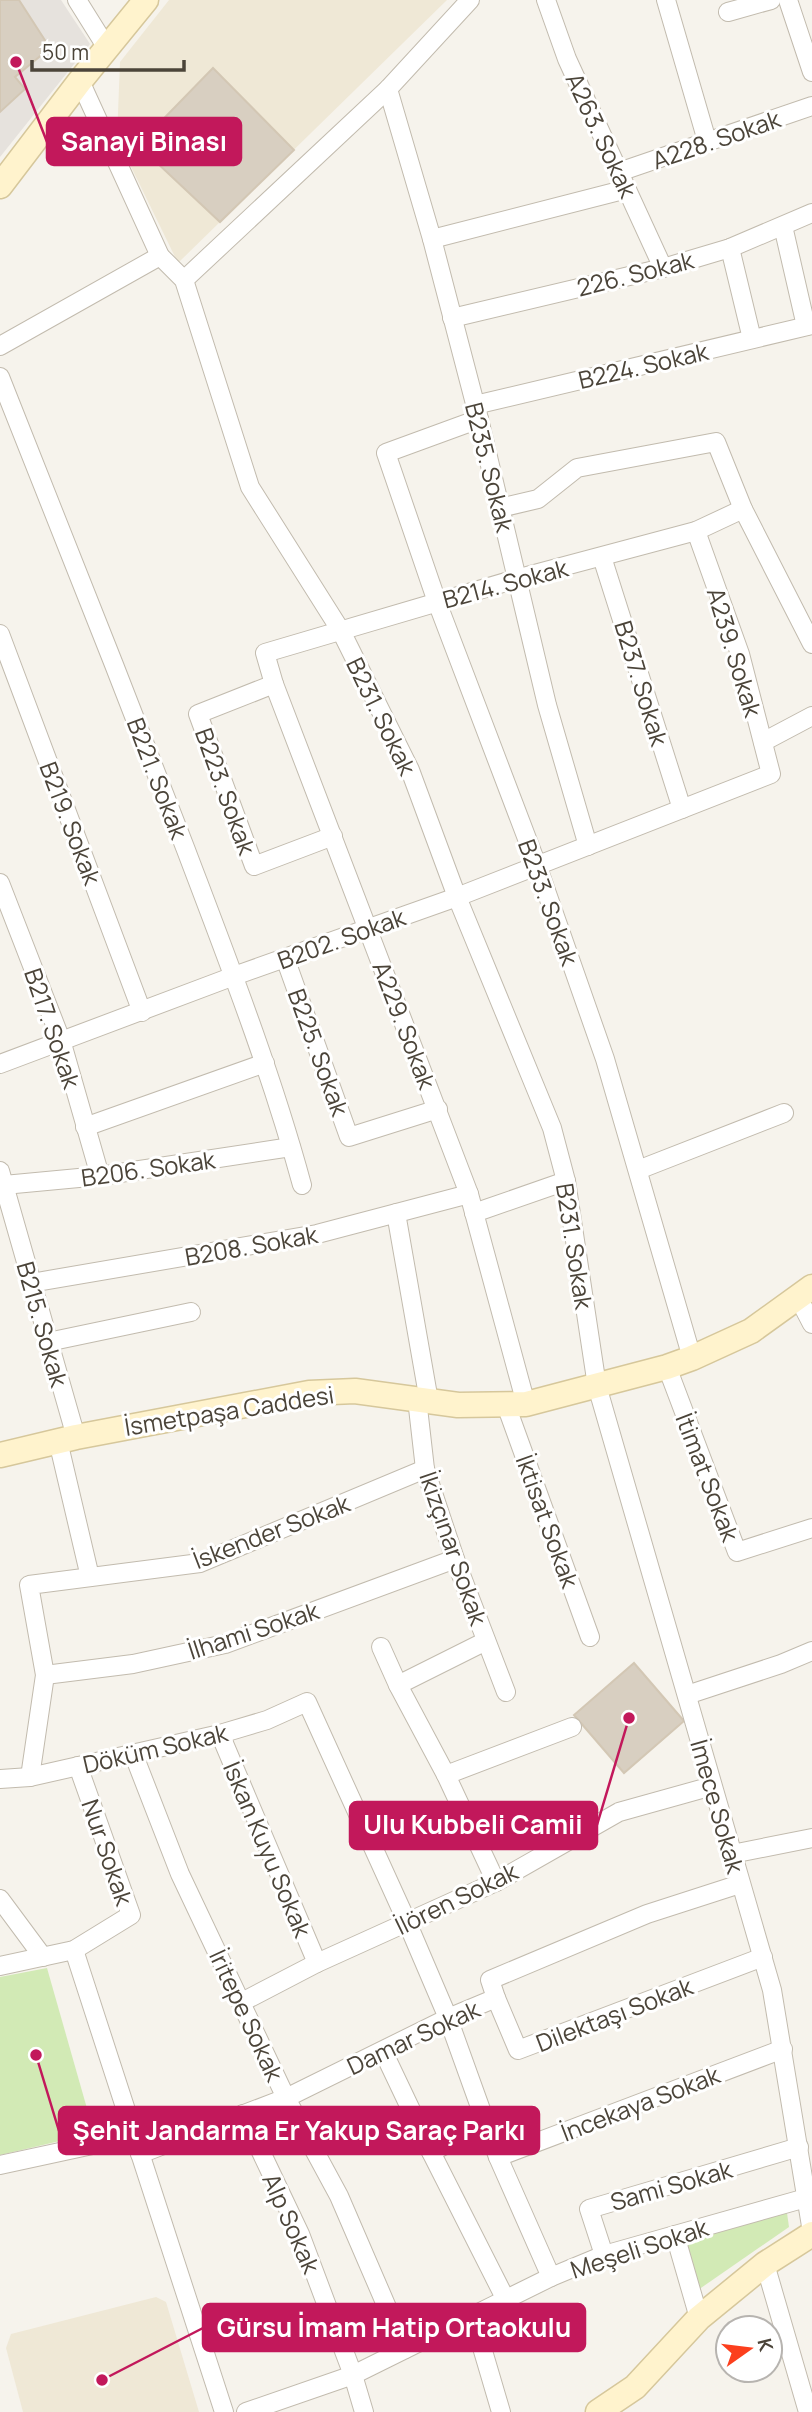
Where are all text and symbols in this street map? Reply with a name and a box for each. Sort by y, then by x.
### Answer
scale bar [32,28,184,72]
text: 50 m [42,38,89,66]
street label: A263. Sokak [559,67,646,204]
street label: A228. Sokak [648,101,786,176]
callout: Sanayi Binası [47,118,241,165]
text: Sanayi Binası [61,123,227,159]
street label: 226. Sokak [573,242,698,303]
street label: B224. Sokak [575,334,712,396]
street label: B235. Sokak [458,399,522,536]
street label: B214. Sokak [439,550,572,616]
street label: A239. Sokak [700,583,771,722]
street label: B237. Sokak [607,616,677,751]
street label: B231. Sokak [339,652,425,781]
street label: B221. Sokak [120,713,197,844]
street label: B223. Sokak [188,723,265,860]
street label: B219. Sokak [32,757,110,890]
street label: B233. Sokak [511,834,587,971]
street label: B202. Sokak [273,899,411,976]
street label: A229. Sokak [366,957,445,1094]
street label: B217. Sokak [17,963,89,1094]
street label: B225. Sokak [281,984,358,1121]
street label: B206. Sokak [79,1142,218,1194]
street label: B231. Sokak [549,1181,601,1312]
street label: B208. Sokak [182,1217,321,1273]
street label: B215. Sokak [9,1258,77,1391]
street label: İsmetpaşa Caddesi [122,1377,336,1443]
street label: İtimat Sokak [668,1408,748,1547]
street label: İktisat Sokak [509,1450,588,1593]
street label: İkizçınar Sokak [412,1467,496,1630]
street label: İskender Sokak [188,1486,355,1576]
street label: İlhami Sokak [183,1593,324,1667]
street label: Döküm Sokak [79,1715,232,1781]
street label: İmece Sokak [683,1735,753,1878]
street label: İskan Kuyu Sokak [216,1756,320,1943]
street label: Nur Sokak [74,1794,142,1911]
callout: Ulu Kubbeli Camii [350,1802,597,1849]
text: Ulu Kubbeli Camii [363,1806,583,1842]
street label: İlören Sokak [389,1854,524,1942]
street label: İritepe Sokak [202,1944,292,2087]
street label: Dilektaşı Sokak [531,1969,698,2059]
street label: Damar Sokak [341,1991,486,2082]
street label: İncekaya Sokak [556,2057,725,2148]
callout: Şehit Jandarma Er Yakup Saraç Parkı [59,2107,539,2154]
text: Şehit Jandarma Er Yakup Saraç Parkı [73,2112,525,2148]
street label: Sami Sokak [606,2152,737,2218]
street label: Alp Sokak [255,2168,329,2279]
street label: Meşeli Sokak [566,2210,713,2286]
callout: Gürsu İmam Hatip Ortaokulu [203,2304,585,2351]
text: Gürsu İmam Hatip Ortaokulu [217,2309,571,2345]
north arrow [714,2314,784,2384]
text: K [751,2336,780,2355]

